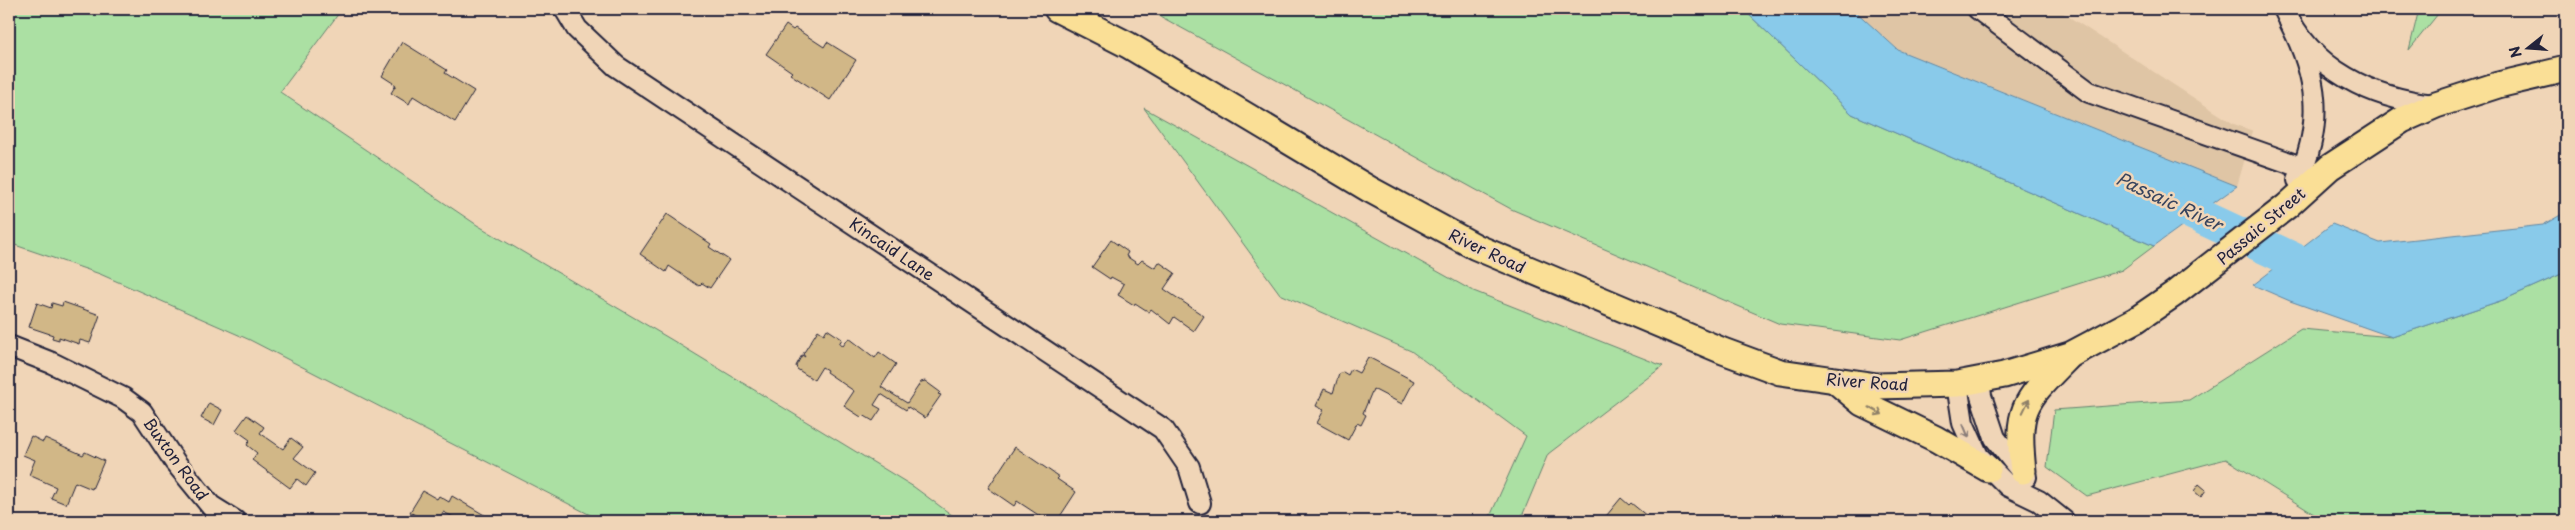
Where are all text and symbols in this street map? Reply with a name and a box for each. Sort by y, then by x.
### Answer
north arrow [2502,22,2552,72]
text: N [2503,44,2527,60]
water label: Passaic River [2112,164,2230,238]
street label: Passaic Street [2211,181,2310,270]
street label: Kincaid Lane [845,211,940,286]
street label: River Road [1445,222,1530,278]
street label: River Road [1825,366,1909,396]
one-way arrow [2021,399,2031,414]
one-way arrow [1868,407,1883,416]
street label: Buxton Road [138,412,215,505]
one-way arrow [1962,423,1972,438]

